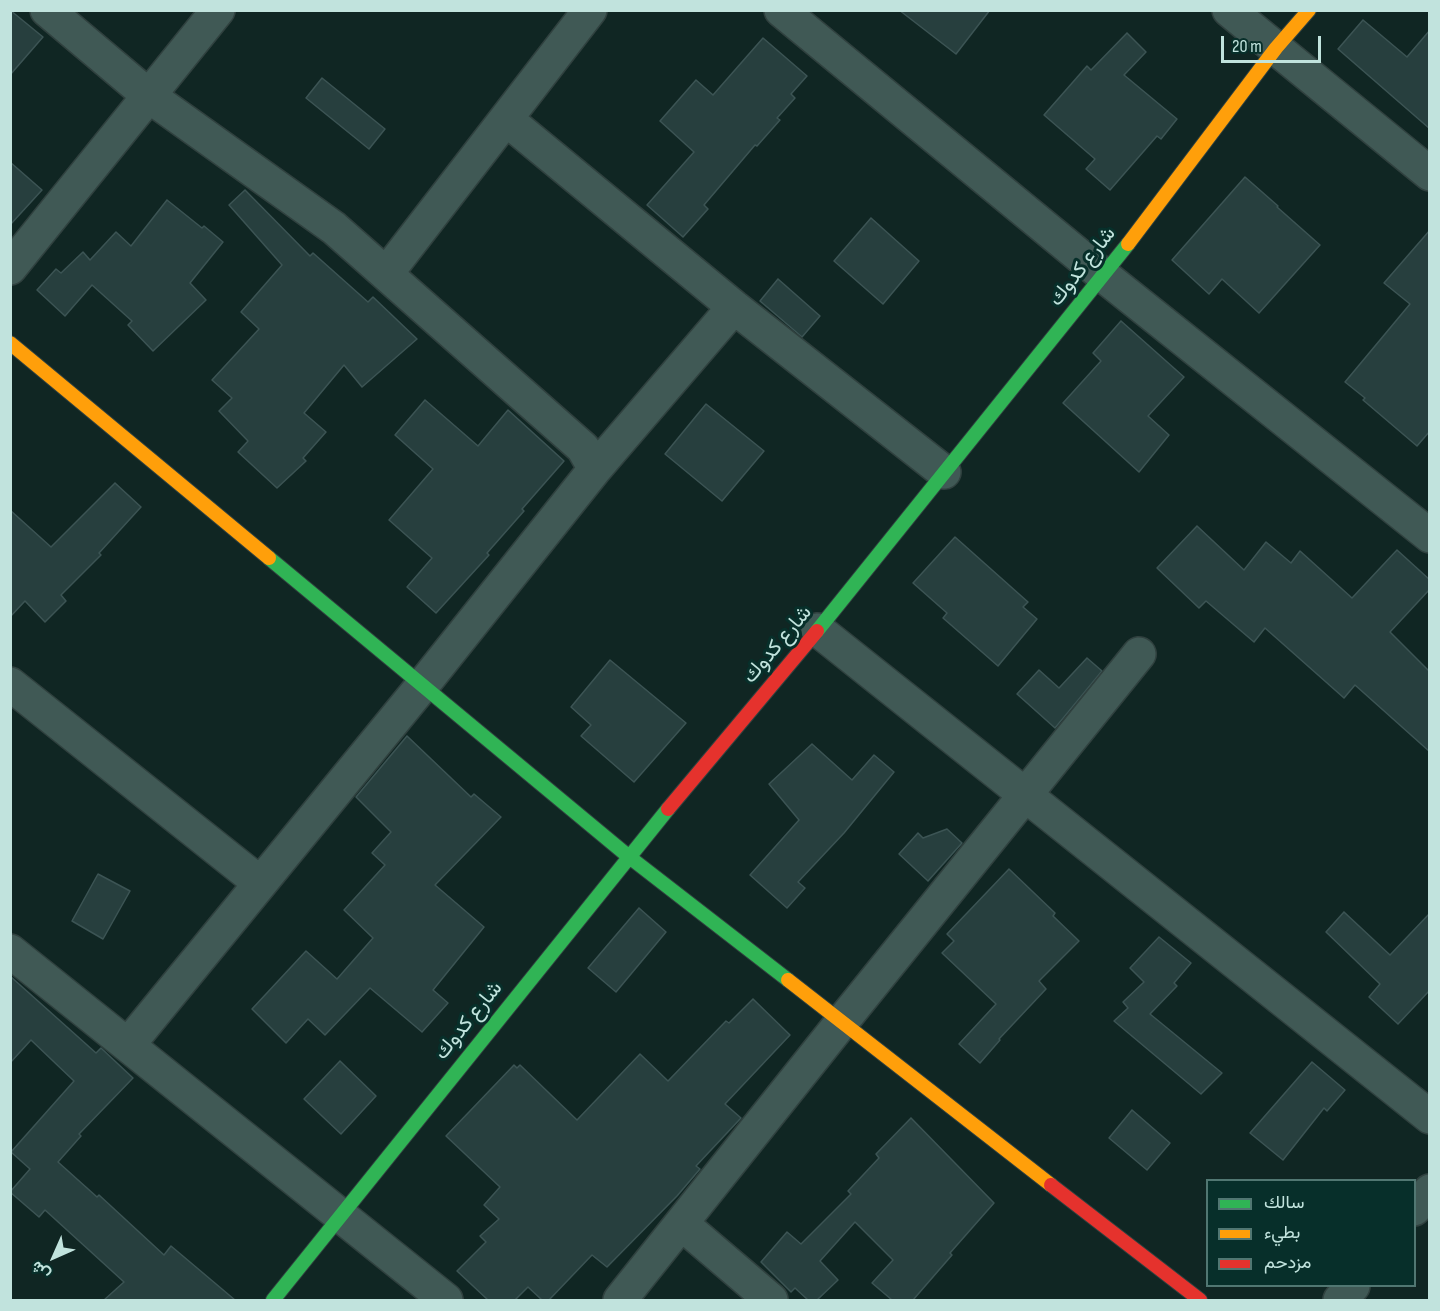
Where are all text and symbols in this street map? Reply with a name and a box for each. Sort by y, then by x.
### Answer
scale bar [1224,24,1324,62]
text: 20 m [1232,36,1262,57]
street label: شارع كدوك [1044,222,1122,312]
street label: شارع كدوك [738,601,818,689]
street label: شارع كدوك [430,977,508,1065]
legend [1206,1179,1416,1287]
text: سالك [1264,1192,1304,1213]
text: بطيء [1264,1222,1300,1243]
north arrow [24,1227,84,1287]
text: مزدحم [1264,1252,1311,1273]
text: ش [27,1257,54,1284]

